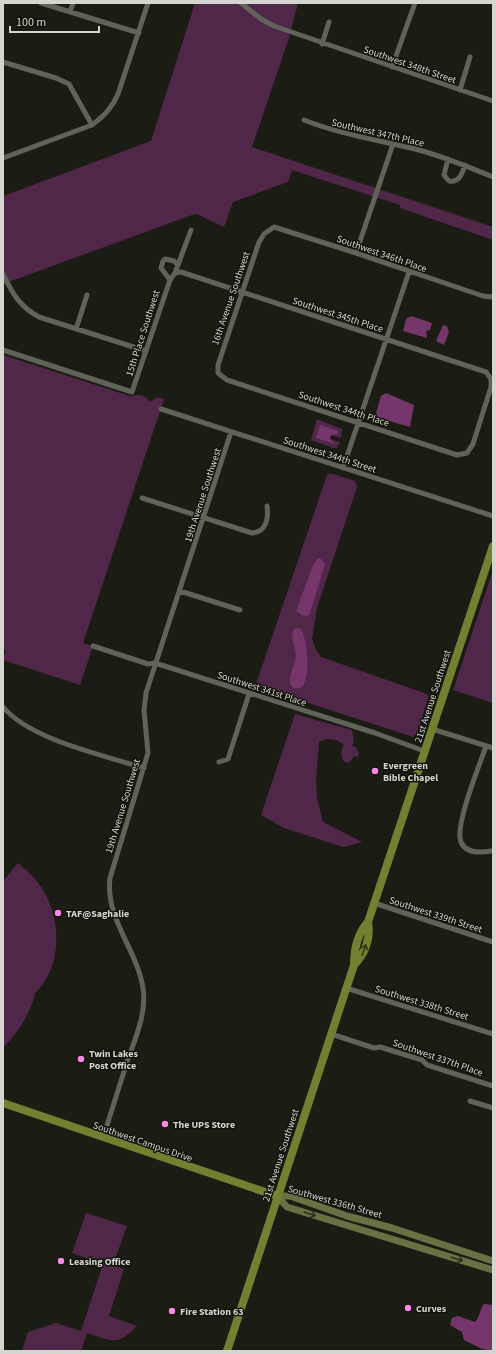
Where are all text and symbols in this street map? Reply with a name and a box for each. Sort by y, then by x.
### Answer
scale bar [10,8,99,34]
text: 100 m [16,14,46,31]
street label: Southwest 348th Street [361,42,459,88]
street label: Southwest 347th Place [330,115,426,150]
street label: Southwest 346th Place [335,232,429,276]
street label: 16th Avenue Southwest [208,249,254,347]
street label: 15th Place Southwest [122,288,164,378]
street label: Southwest 345th Place [290,294,385,336]
street label: Southwest 344th Place [296,388,391,430]
street label: Southwest 344th Street [281,433,379,477]
street label: 19th Avenue Southwest [181,446,225,544]
street label: 21st Avenue Southwest [411,648,455,744]
street label: Southwest 341st Place [215,668,308,710]
street label: 19th Avenue Southwest [102,757,144,855]
place label: Evergreen Bible Chapel [383,759,438,785]
marker: Evergreen Bible Chapel [370,766,380,776]
street label: Southwest 339th Street [387,893,485,937]
place label: TAF@Saghalie [66,907,129,921]
marker: TAF@Saghalie [53,908,63,918]
one-way arrow [361,943,368,956]
street label: Southwest 338th Street [373,982,471,1024]
street label: Southwest 337th Place [391,1036,485,1080]
place label: Twin Lakes Post Office [89,1047,138,1073]
marker: Twin Lakes Post Office [76,1054,86,1064]
street label: 21st Avenue Southwest [259,1107,303,1203]
street label: Southwest Campus Drive [91,1118,194,1166]
place label: The UPS Store [173,1118,235,1132]
marker: The UPS Store [160,1119,170,1129]
street label: Southwest 336th Street [286,1182,384,1222]
one-way arrow [303,1211,316,1218]
place label: Leasing Office [69,1255,130,1269]
marker: Leasing Office [56,1256,66,1266]
one-way arrow [450,1256,463,1263]
place label: Curves [416,1302,447,1316]
marker: Curves [403,1303,413,1313]
place label: Fire Station 63 [180,1305,243,1319]
marker: Fire Station 63 [167,1306,177,1316]

